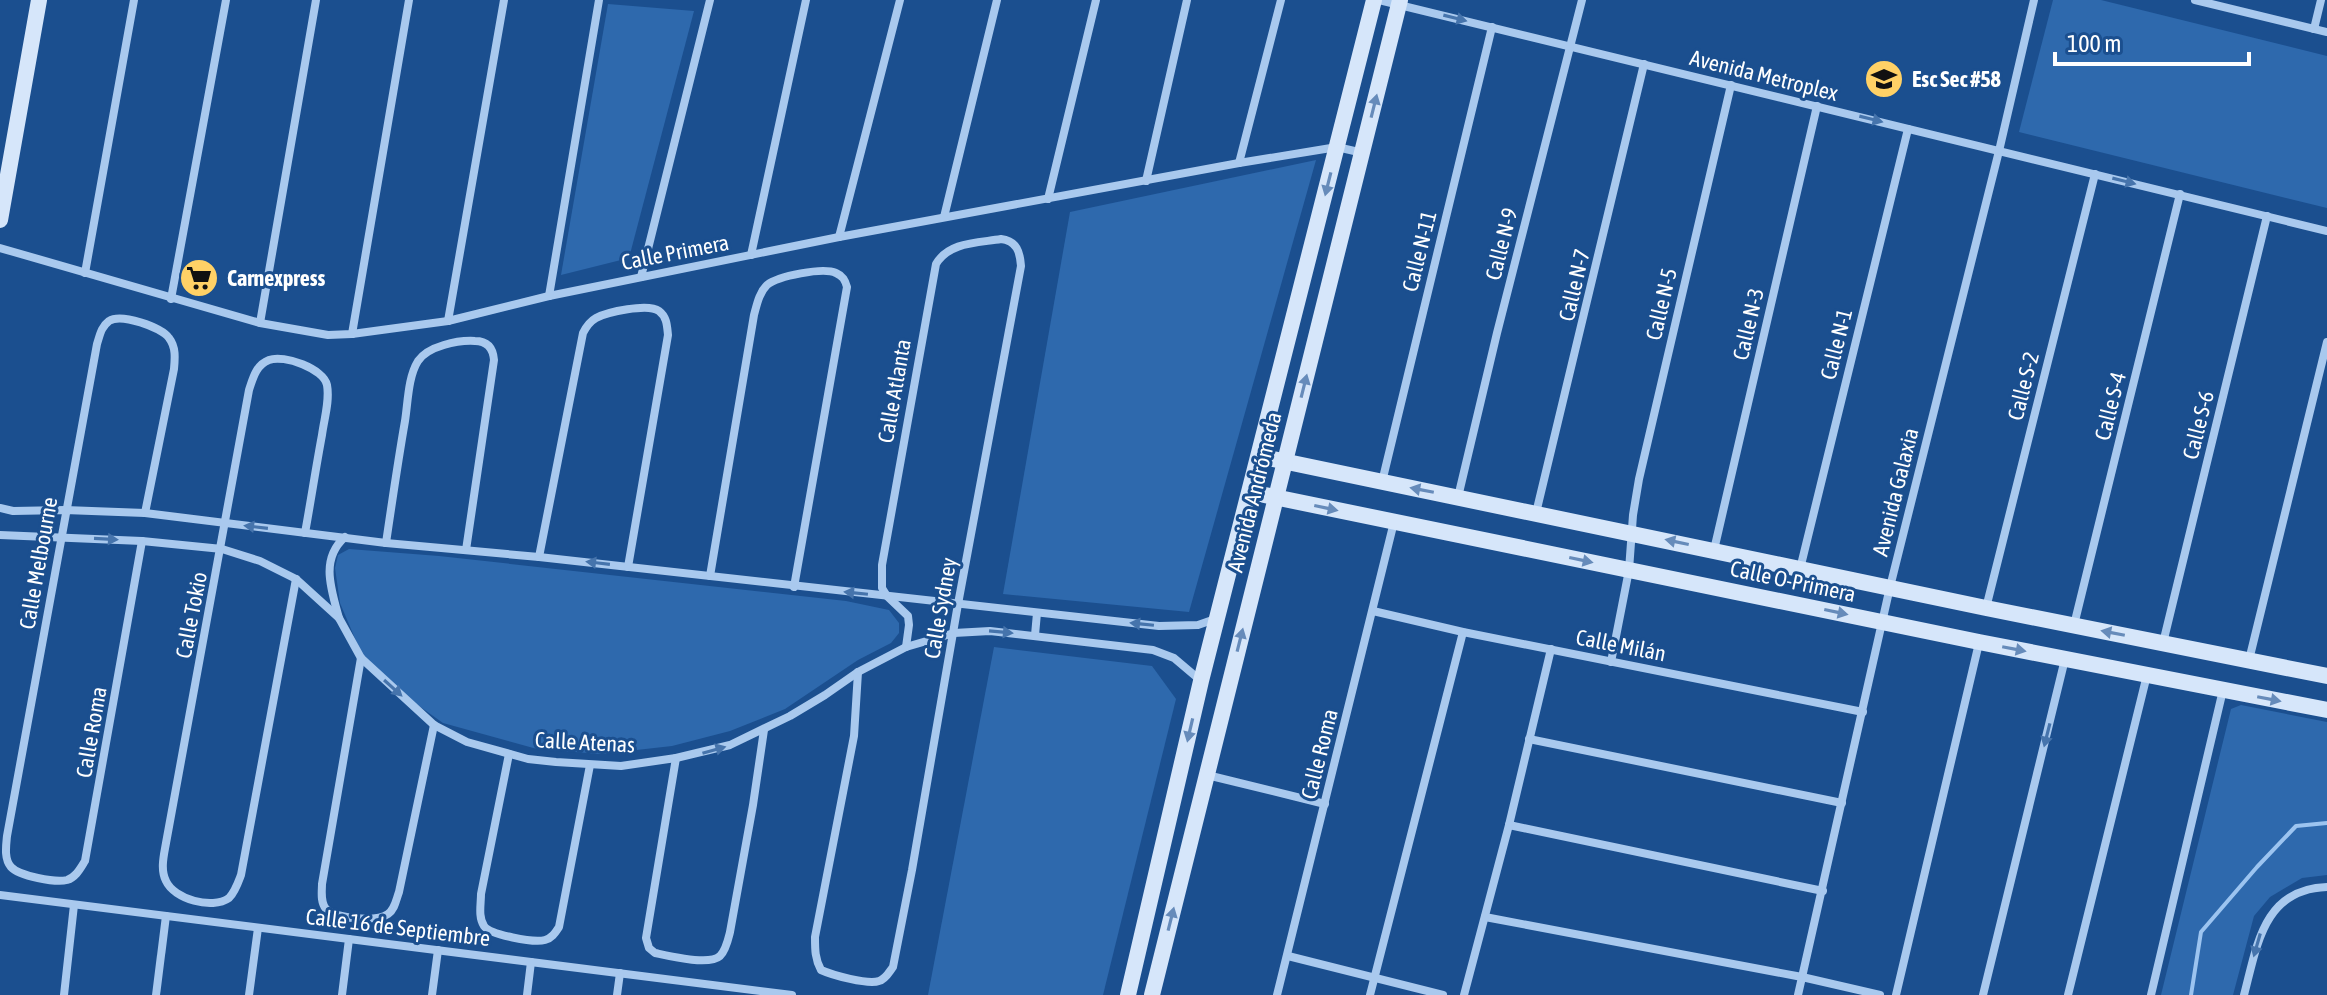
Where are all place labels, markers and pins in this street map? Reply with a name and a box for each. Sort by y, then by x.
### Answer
school or university icon: Esc Sec #58 [1863,58,1905,100]
place label: Esc Sec #58 [1912,66,2001,92]
supermarket icon: Carnexpress [178,257,220,299]
place label: Carnexpress [227,265,326,291]

